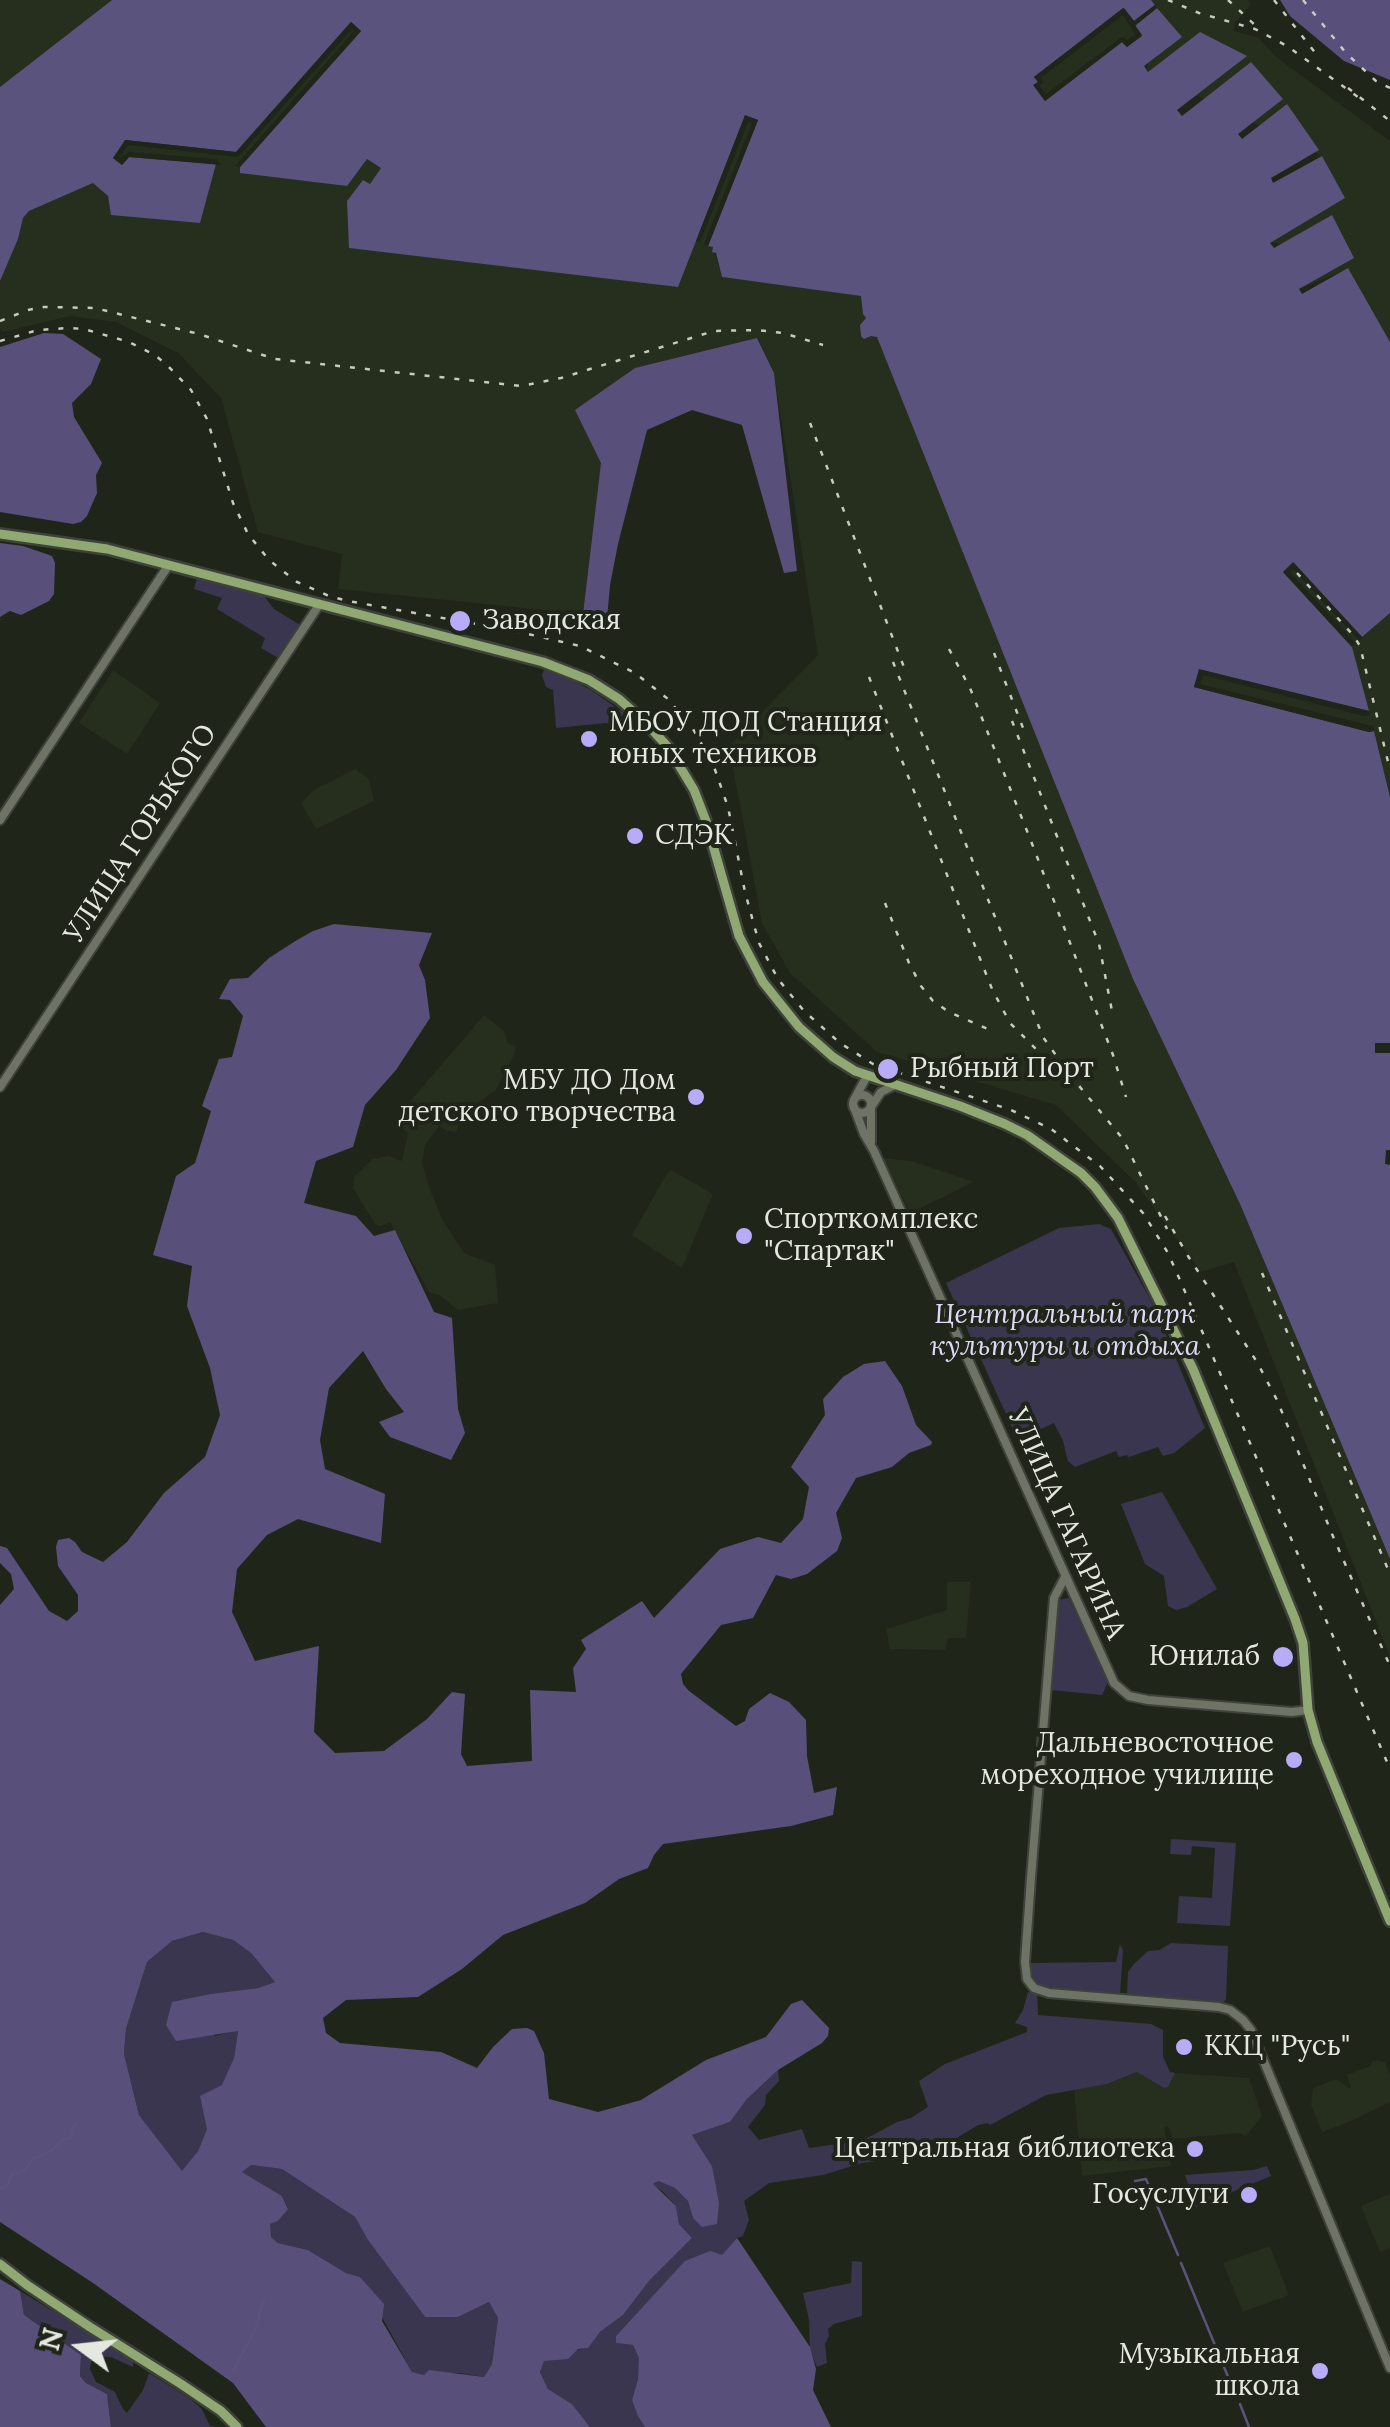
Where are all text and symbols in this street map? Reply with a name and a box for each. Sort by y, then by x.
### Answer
place label: Заводская [482,604,621,638]
marker: Заводская [447,608,473,634]
place label: МБОУ ДОД Станция юных техников [609,706,882,772]
street label: УЛИЦА ГОРЬКОГО [58,718,224,950]
marker: МБОУ ДОД Станция юных техников [578,728,600,750]
place label: СДЭК [655,819,732,853]
marker: СДЭК [624,825,646,847]
place label: Рыбный Порт [910,1052,1094,1086]
marker: Рыбный Порт [875,1056,901,1082]
place label: МБУ ДО Дом детского творчества [398,1064,676,1130]
marker: МБУ ДО Дом детского творчества [685,1086,707,1108]
place label: Спорткомплекс "Спартак" [764,1203,978,1269]
marker: Спорткомплекс "Спартак" [733,1225,755,1247]
park label: Центральный парк культуры и отдыха [930,1298,1200,1364]
street label: УЛИЦА ГАГАРИНА [1000,1403,1132,1645]
place label: Юнилаб [1149,1640,1260,1674]
marker: Юнилаб [1270,1644,1296,1670]
place label: Дальневосточное мореходное училище [980,1727,1274,1793]
marker: Дальневосточное мореходное училище [1283,1749,1305,1771]
place label: ККЦ "Русь" [1204,2030,1351,2064]
marker: ККЦ "Русь" [1173,2036,1195,2058]
place label: Центральная библиотека [834,2132,1175,2166]
marker: Центральная библиотека [1184,2138,1206,2160]
place label: Госуслуги [1092,2178,1229,2212]
marker: Госуслуги [1238,2184,1260,2206]
north arrow [30,2297,130,2397]
text: N [31,2324,71,2354]
place label: Музыкальная школа [1119,2338,1300,2404]
marker: Музыкальная школа [1309,2360,1331,2382]

